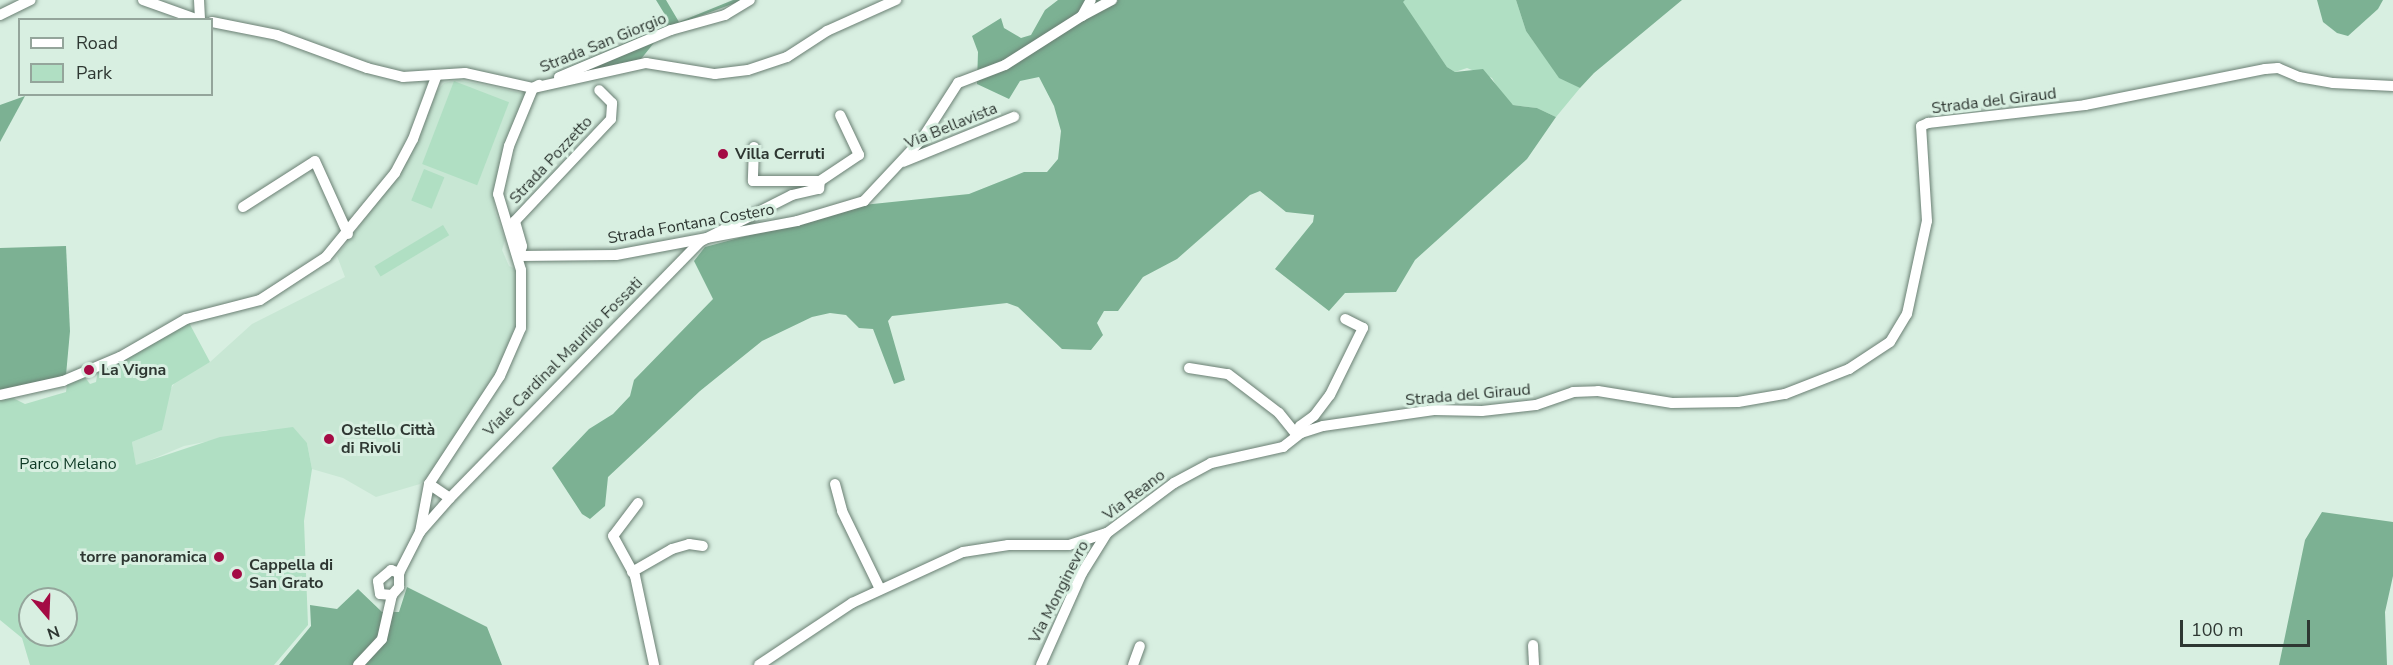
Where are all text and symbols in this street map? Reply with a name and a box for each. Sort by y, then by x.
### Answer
street label: Strada San Giorgio [537,9,669,77]
legend [18,18,213,96]
text: Road [76,31,118,55]
text: Park [76,61,112,85]
street label: Strada del Giraud [1930,84,2058,118]
street label: Via Bellavista [902,99,1000,153]
street label: Strada Pozzetto [505,112,597,208]
place label: Villa Cerruti [735,144,825,164]
marker: Villa Cerruti [716,147,730,161]
street label: Strada Fontana Costero [606,200,776,248]
street label: Viale Cardinal Maurilio Fossati [479,273,647,441]
place label: La Vigna [101,360,166,380]
marker: La Vigna [82,363,96,377]
street label: Strada del Giraud [1404,380,1532,410]
place label: Ostello Città di Rivoli [341,420,435,458]
marker: Ostello Città di Rivoli [322,432,336,446]
park label: Parco Melano [19,454,117,474]
street label: Via Reano [1099,465,1169,525]
street label: Via Monginevro [1025,538,1093,646]
place label: torre panoramica [80,547,207,567]
marker: torre panoramica [212,550,226,564]
place label: Cappella di San Grato [249,555,333,593]
marker: Cappella di San Grato [230,567,244,581]
north arrow [18,587,78,647]
scale bar [2183,608,2314,646]
text: 100 m [2191,618,2243,642]
text: N [44,620,62,644]

